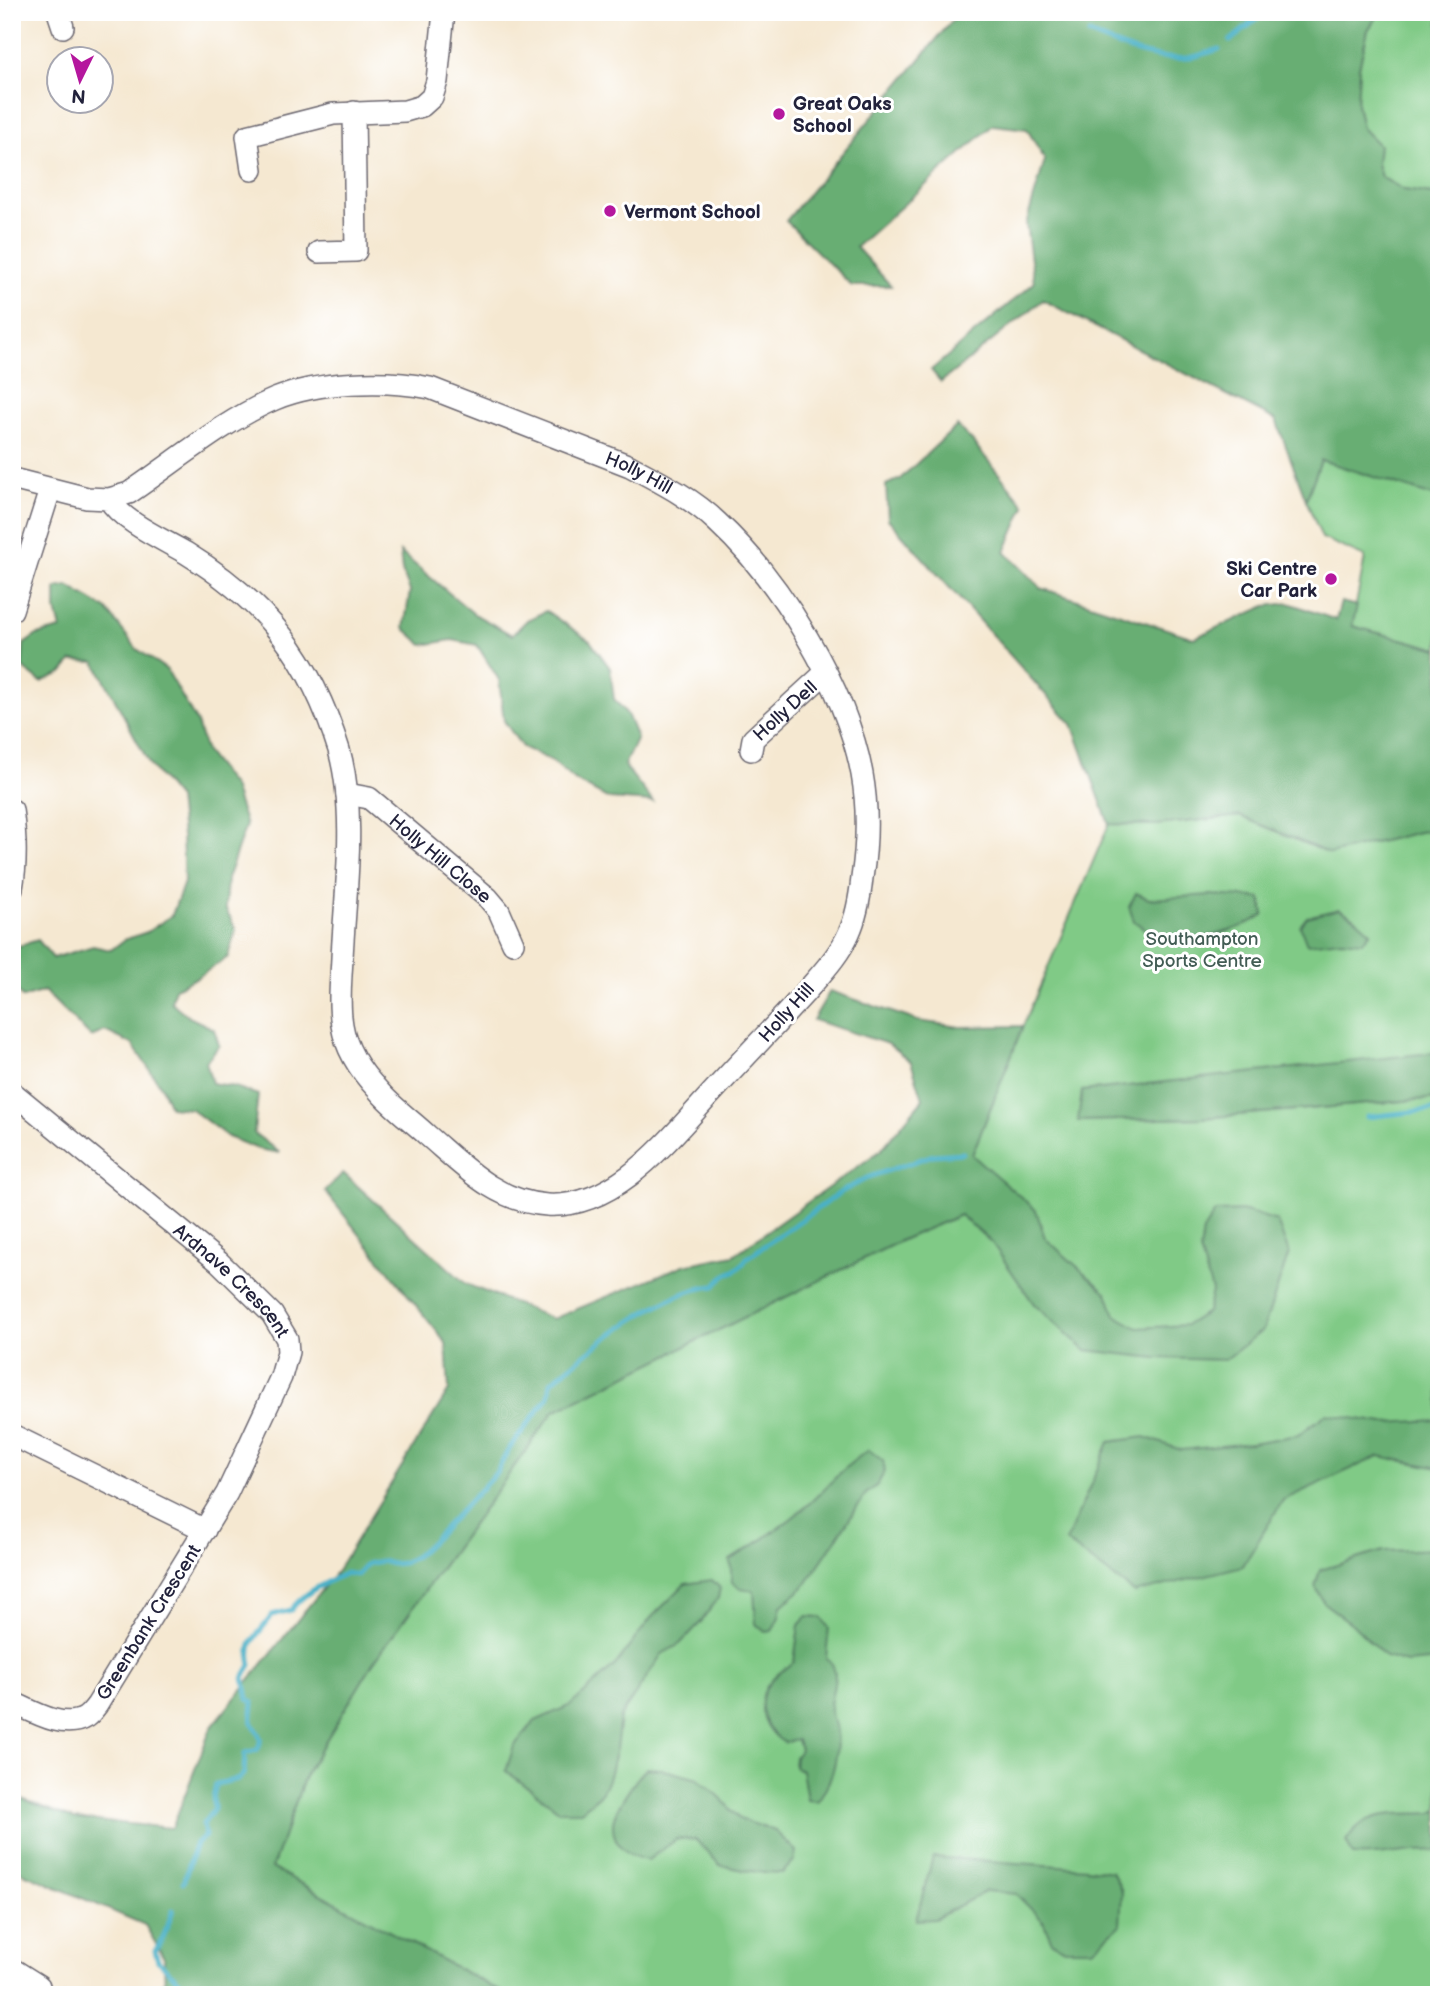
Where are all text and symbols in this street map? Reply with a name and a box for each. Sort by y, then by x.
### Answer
north arrow [46,46,116,116]
text: N [71,83,87,108]
place label: Great Oaks School [793,93,892,138]
marker: Great Oaks School [771,106,787,122]
place label: Vermont School [624,201,761,224]
marker: Vermont School [602,203,618,219]
street label: Holly Hill [602,447,676,500]
place label: Ski Centre Car Park [1226,558,1317,603]
marker: Ski Centre Car Park [1323,571,1339,587]
street label: Holly Dell [749,676,822,746]
street label: Holly Hill Close [384,810,496,909]
park label: Southampton Sports Centre [1142,928,1262,973]
street label: Holly Hill [754,978,820,1048]
street label: Ardnave Crescent [168,1219,294,1342]
street label: Greenbank Crescent [92,1541,207,1705]

